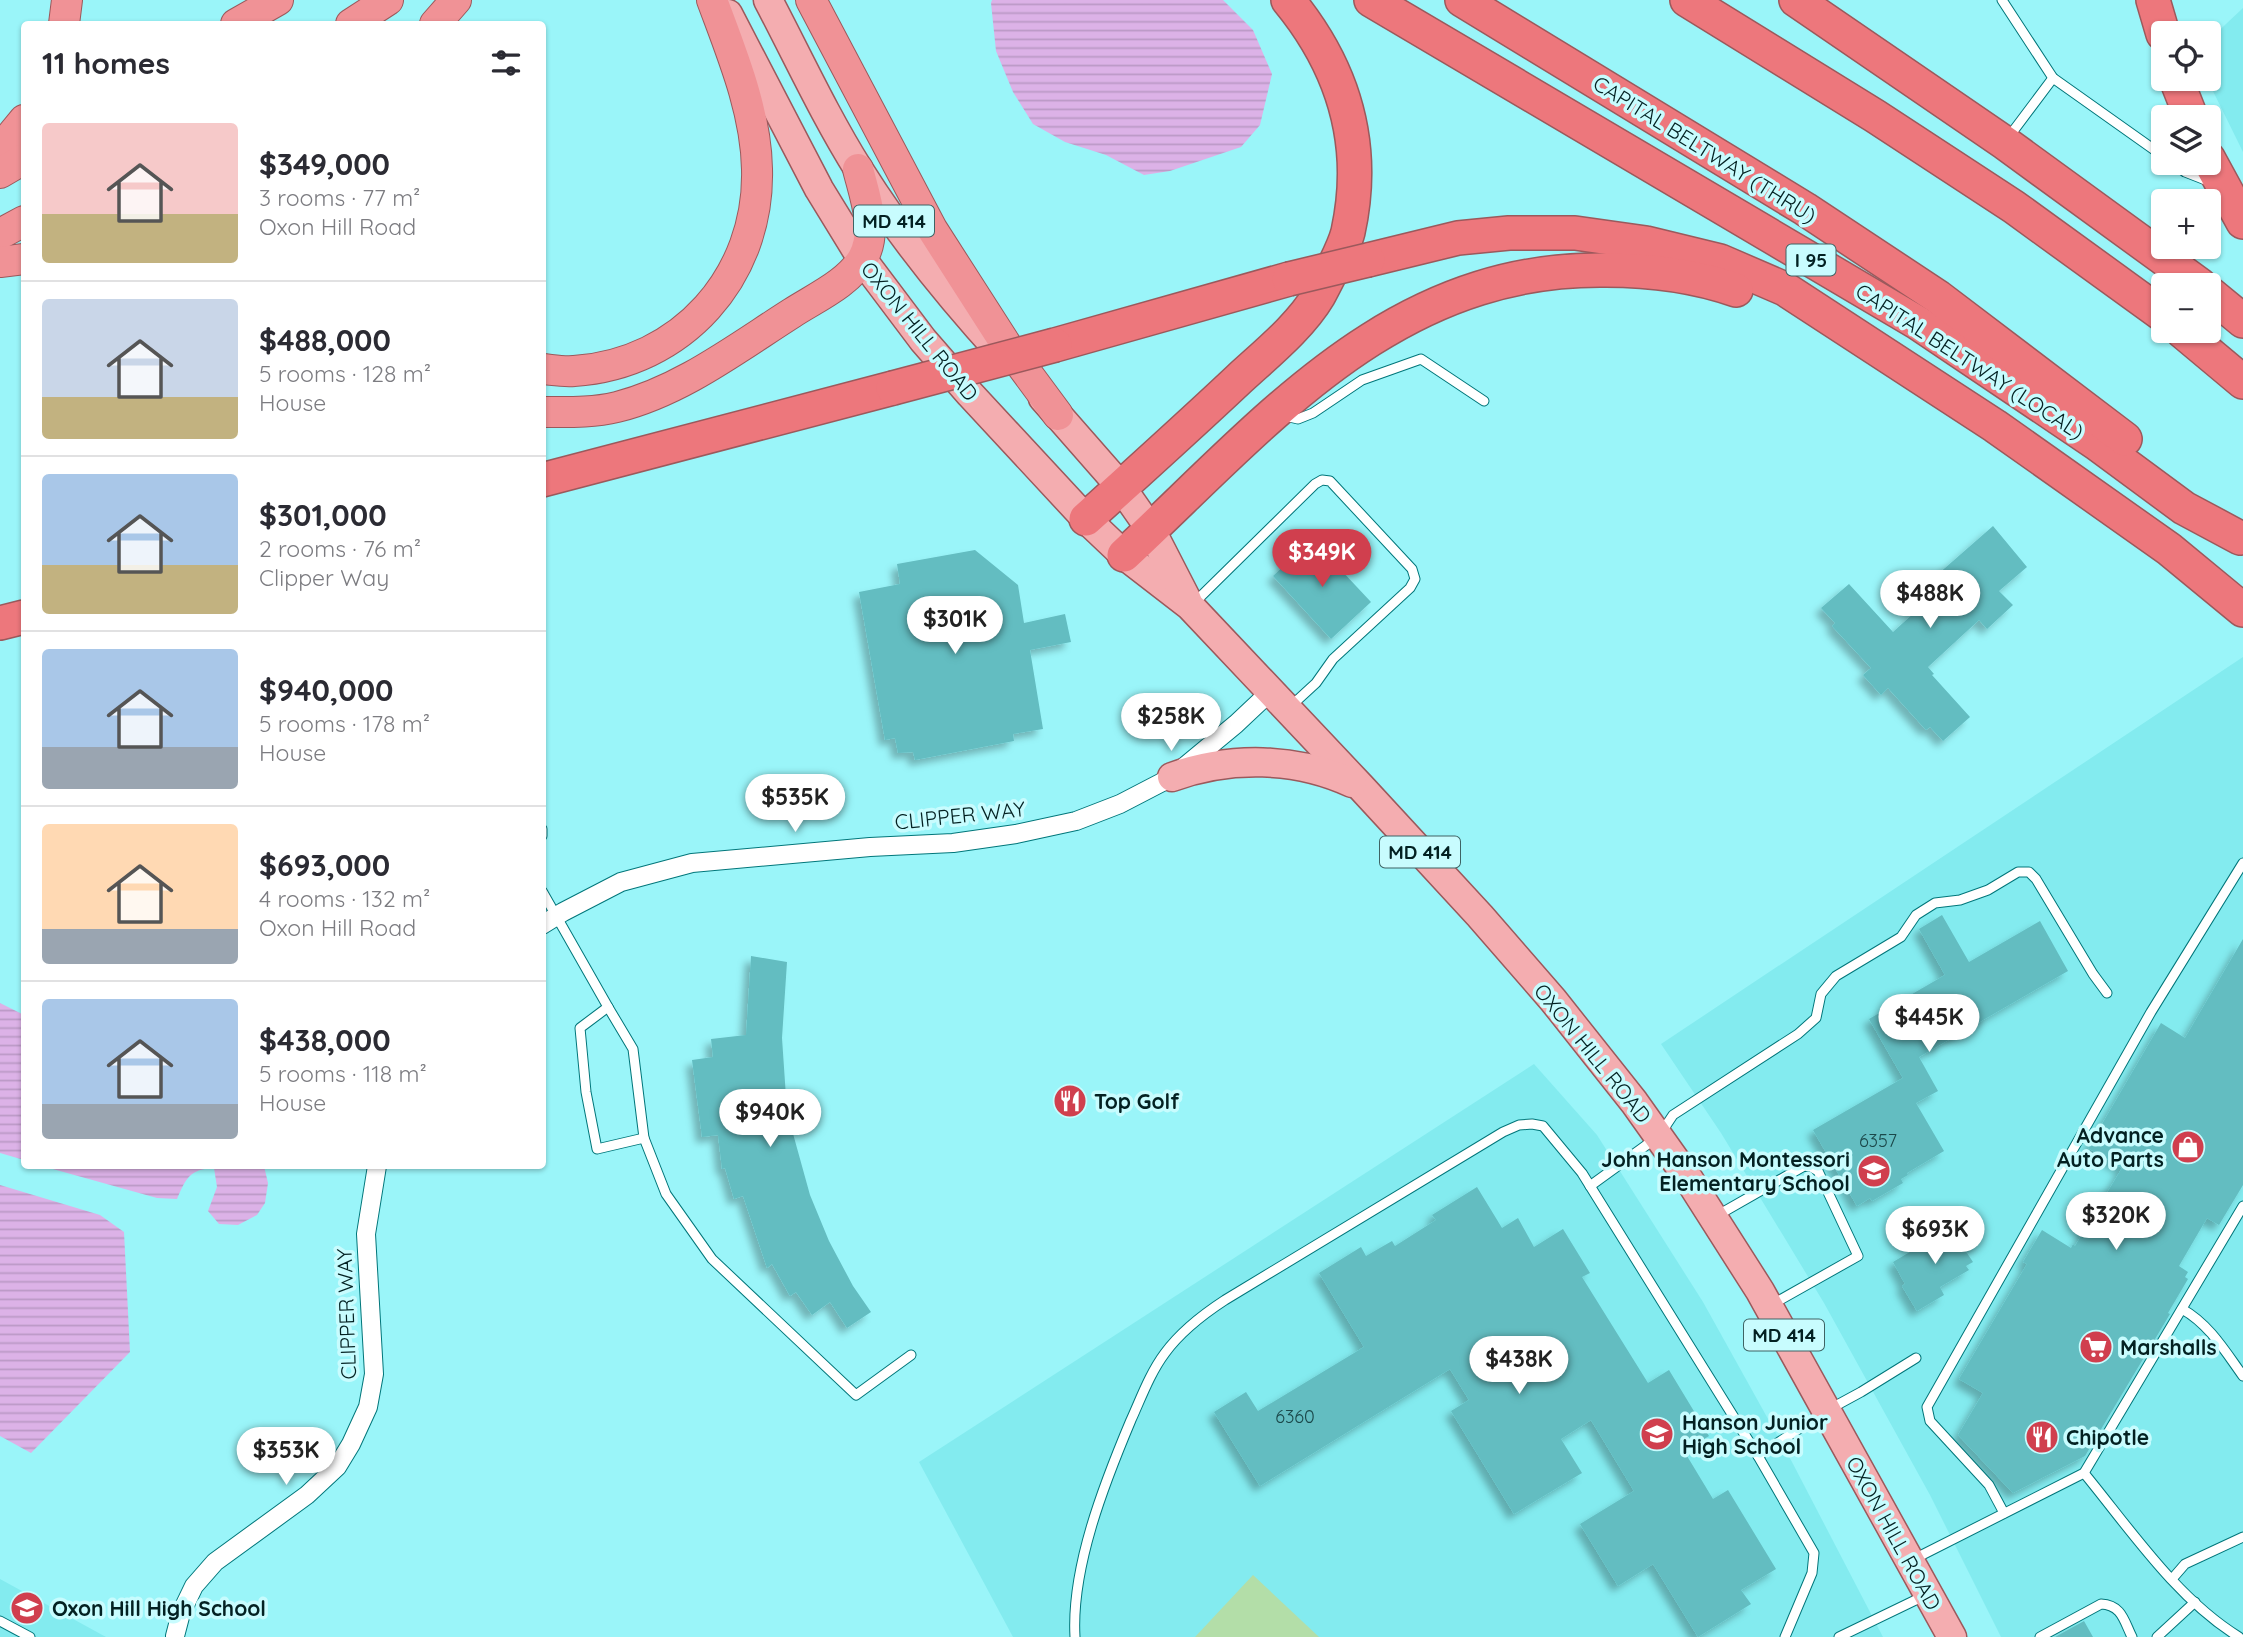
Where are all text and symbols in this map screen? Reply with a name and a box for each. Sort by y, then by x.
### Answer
map controls [2151,21,2221,343]
button: locate [2151,21,2221,91]
text: 11 homes [42,44,170,82]
icon: filters [487,44,525,82]
street label: CAPITAL BELTWAY (THRU) [1589,70,1821,228]
button: layers [2151,105,2221,175]
text: $349,000 [259,145,390,183]
icon: home [98,151,182,235]
text: 3 rooms · 77 m² [259,183,420,212]
button: + [2151,189,2221,259]
road number: MD 414 [854,206,934,236]
text: Oxon Hill Road [259,212,416,241]
road number: I 95 [1786,244,1836,276]
street label: OXON HILL ROAD [856,256,984,406]
button: − [2151,273,2221,343]
street label: CAPITAL BELTWAY (LOCAL) [1851,277,2089,445]
text: $488,000 [259,321,391,359]
icon: home [98,327,182,411]
text: 5 rooms · 128 m² [259,359,431,388]
text: House [259,388,326,417]
text: $301,000 [259,496,387,534]
icon: home [98,502,182,586]
pin: $349K [1273,530,1371,589]
text: 2 rooms · 76 m² [259,534,421,563]
text: $349K [1288,537,1356,566]
text: Clipper Way [259,563,389,592]
pin: $488K [1881,570,1979,630]
text: $488K [1896,578,1964,607]
pin: $301K [906,596,1004,656]
text: $301K [923,604,987,633]
text: $940,000 [259,671,394,709]
icon: home [98,677,182,761]
pin: $258K [1122,694,1220,753]
text: $258K [1137,701,1205,730]
text: 5 rooms · 178 m² [259,709,430,738]
text: House [259,738,326,767]
pin: $535K [746,774,844,834]
text: $535K [761,782,829,811]
street label: CLIPPER WAY [893,795,1027,835]
road number: MD 414 [1380,836,1460,867]
text: $693,000 [259,846,390,884]
icon: home [98,852,182,936]
text: 4 rooms · 132 m² [259,884,430,913]
text: Oxon Hill Road [259,913,416,942]
street label: OXON HILL ROAD [1529,978,1657,1128]
pin: $445K [1880,995,1978,1054]
text: $445K [1894,1002,1964,1031]
text: $438,000 [259,1021,391,1059]
icon: home [98,1027,182,1111]
text: 5 rooms · 118 m² [259,1059,427,1088]
restaurant icon: Top Golf [1051,1082,1089,1120]
text: House [259,1088,326,1117]
place label: Top Golf [1094,1088,1180,1114]
pin: $940K [721,1090,819,1149]
text: $940K [735,1097,805,1126]
place label: Advance Auto Parts [2057,1122,2164,1172]
shop icon: Advance Auto Parts [2169,1128,2207,1166]
house number: 6357 [1859,1129,1897,1152]
place label: John Hanson Montessori Elementary School [1601,1146,1850,1196]
school or university icon: John Hanson Montessori Elementary School [1855,1152,1893,1190]
pin: $320K [2067,1192,2165,1252]
text: $320K [2082,1200,2150,1229]
pin: $693K [1886,1206,1984,1266]
text: $693K [1902,1214,1968,1243]
street label: CLIPPER WAY [331,1248,361,1380]
road number: MD 414 [1744,1320,1824,1350]
supermarket icon: Marshalls [2077,1328,2115,1366]
place label: Marshalls [2120,1334,2217,1360]
pin: $438K [1470,1336,1568,1396]
text: $438K [1485,1344,1553,1373]
house number: 6360 [1275,1405,1315,1428]
place label: Hanson Junior High School [1682,1409,1828,1459]
school or university icon: Hanson Junior High School [1638,1415,1676,1453]
restaurant icon: Chipotle [2023,1418,2061,1456]
place label: Chipotle [2066,1424,2149,1450]
pin: $353K [237,1428,335,1487]
text: $353K [253,1435,319,1464]
street label: OXON HILL ROAD [1841,1452,1947,1614]
school or university icon: Oxon Hill High School [8,1589,46,1627]
place label: Oxon Hill High School [52,1595,266,1621]

